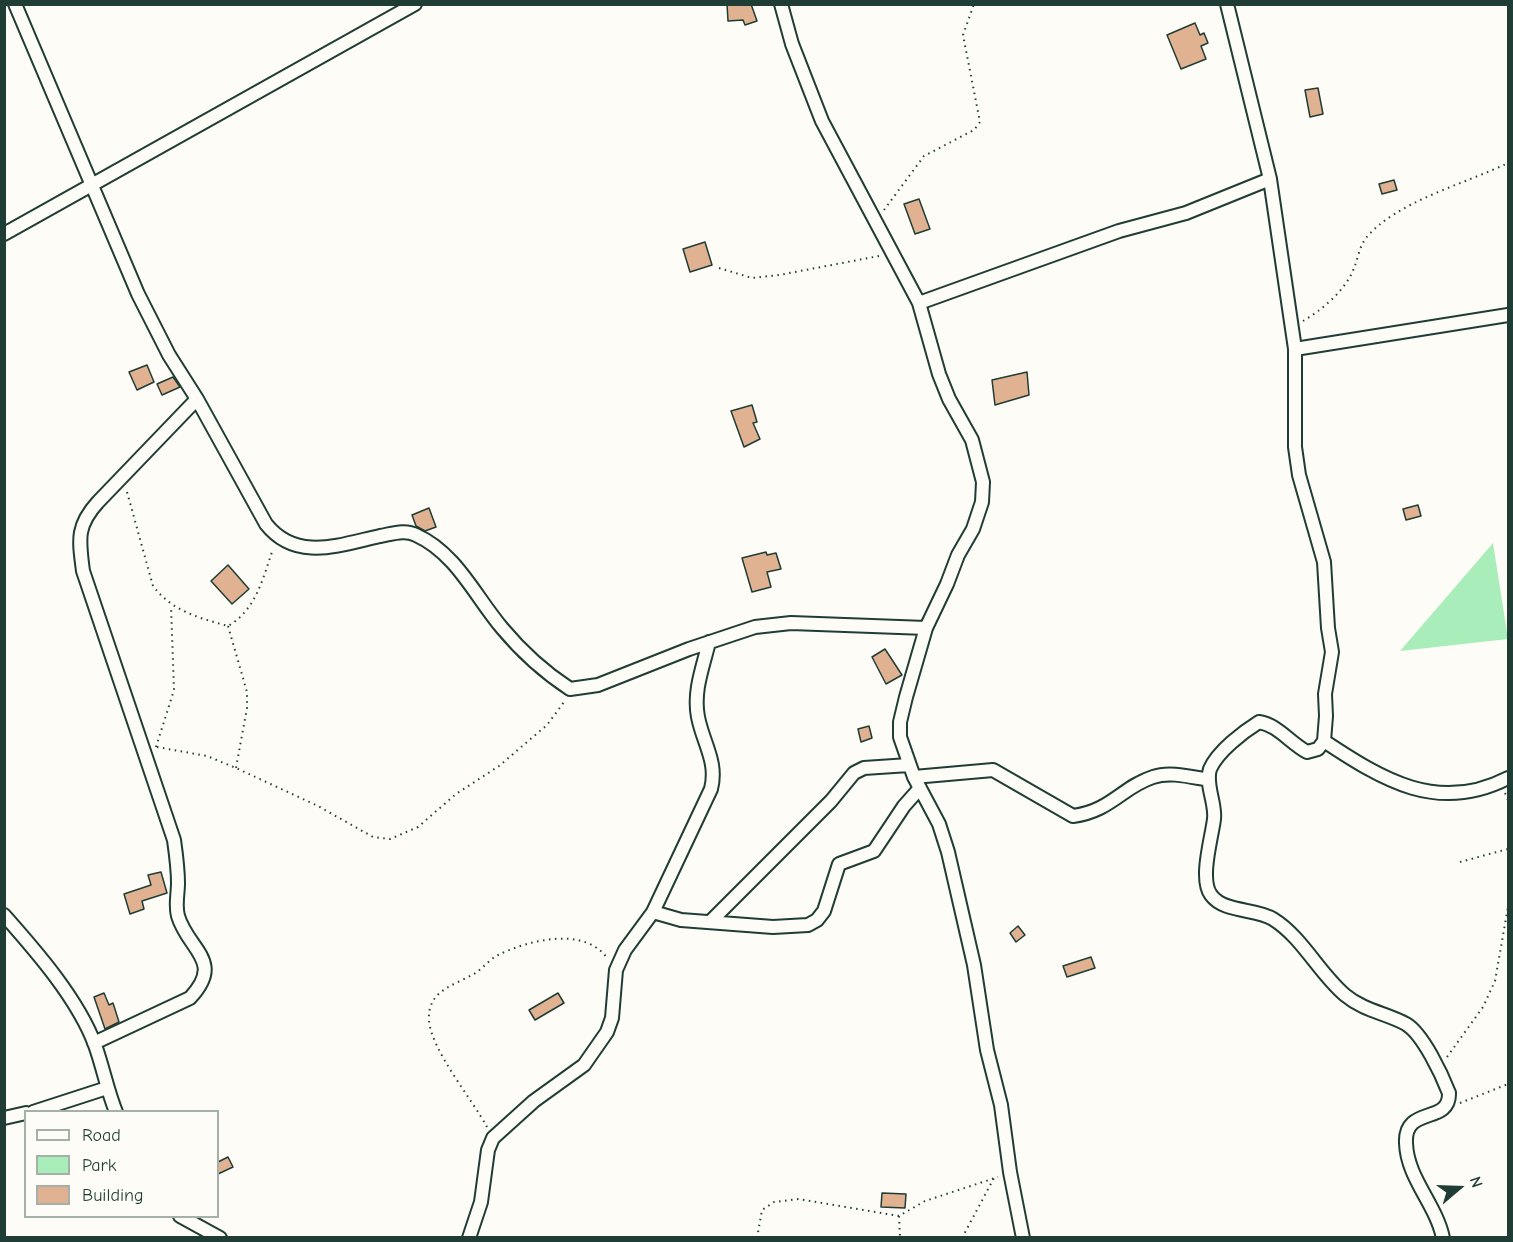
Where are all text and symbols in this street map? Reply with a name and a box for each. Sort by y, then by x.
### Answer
legend [24,1110,219,1218]
text: Road [82,1125,121,1146]
text: Park [82,1155,116,1176]
north arrow [1429,1158,1489,1218]
text: N [1466,1174,1486,1190]
text: Building [82,1185,144,1206]

